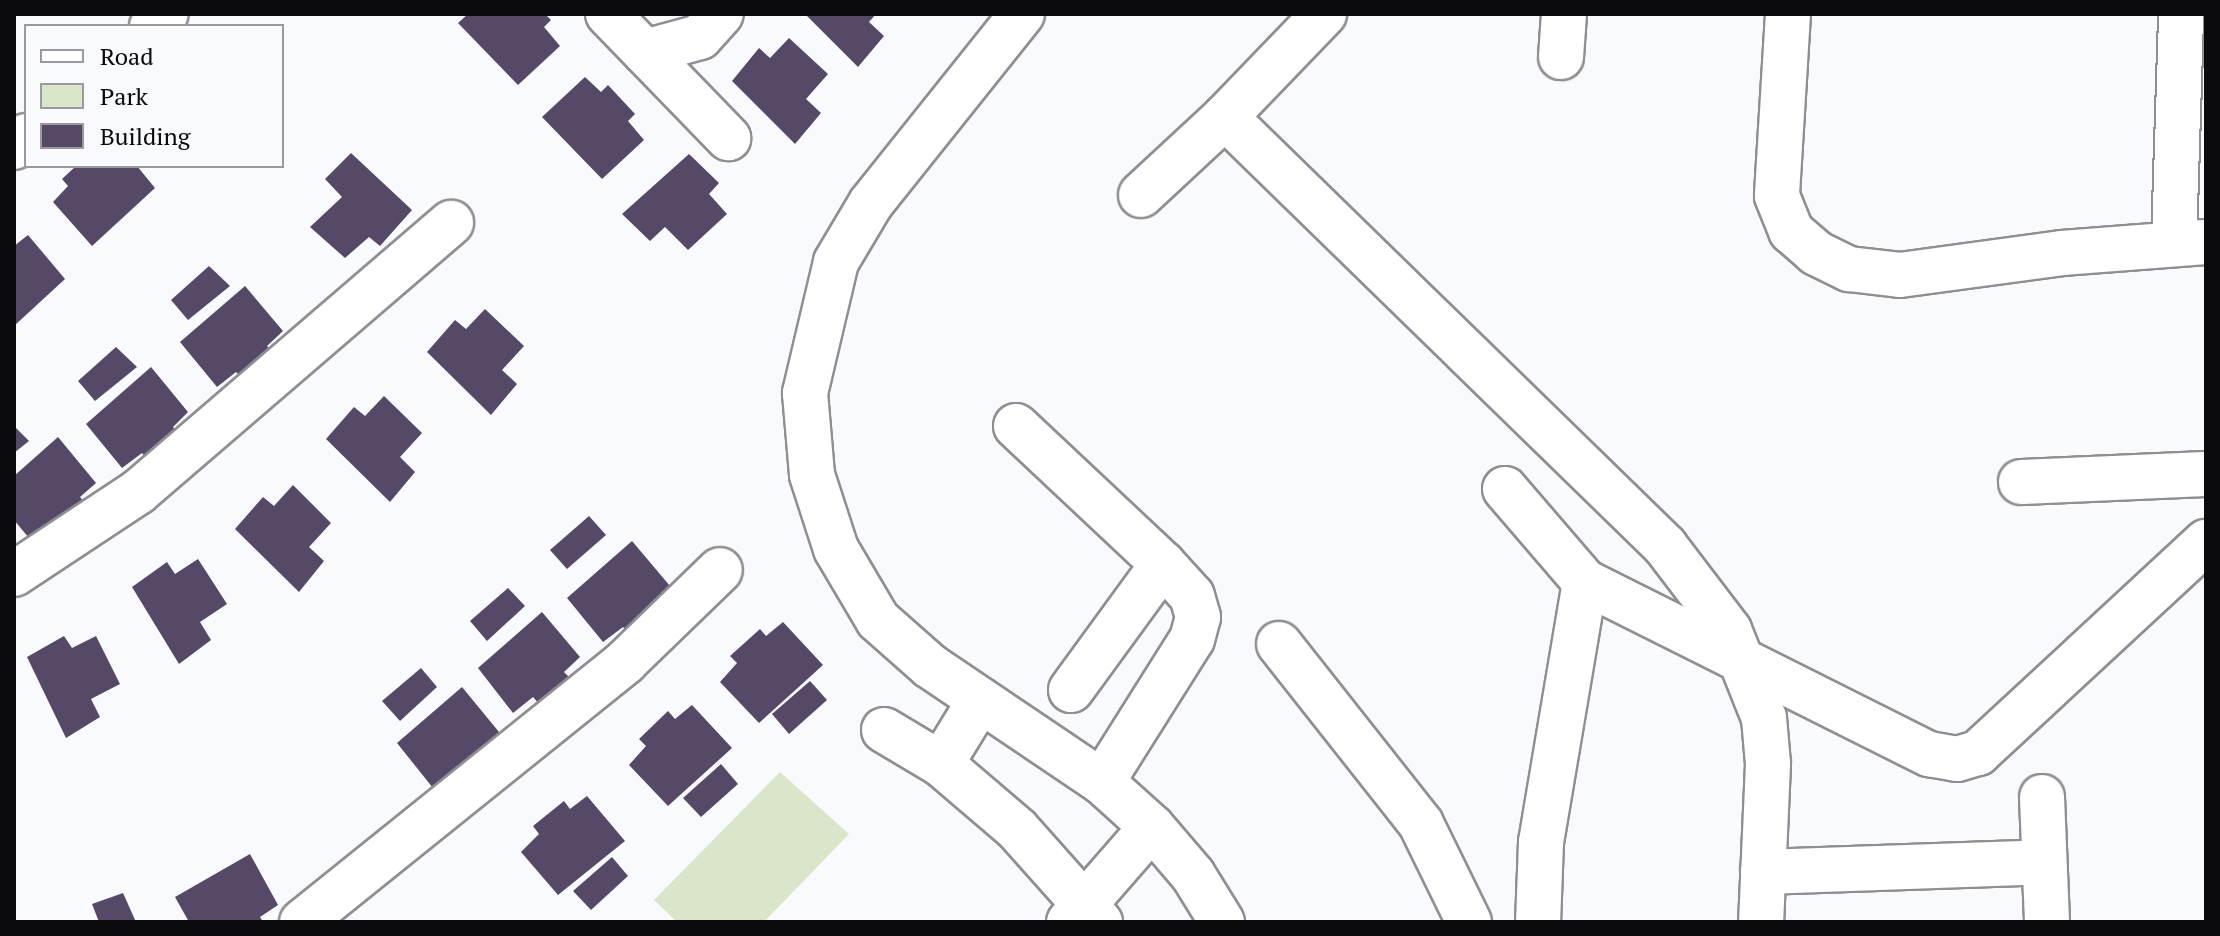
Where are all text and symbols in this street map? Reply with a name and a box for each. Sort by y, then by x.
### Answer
legend [24,24,284,168]
text: Road [100,40,154,72]
text: Park [100,80,148,112]
text: Building [100,120,190,152]

